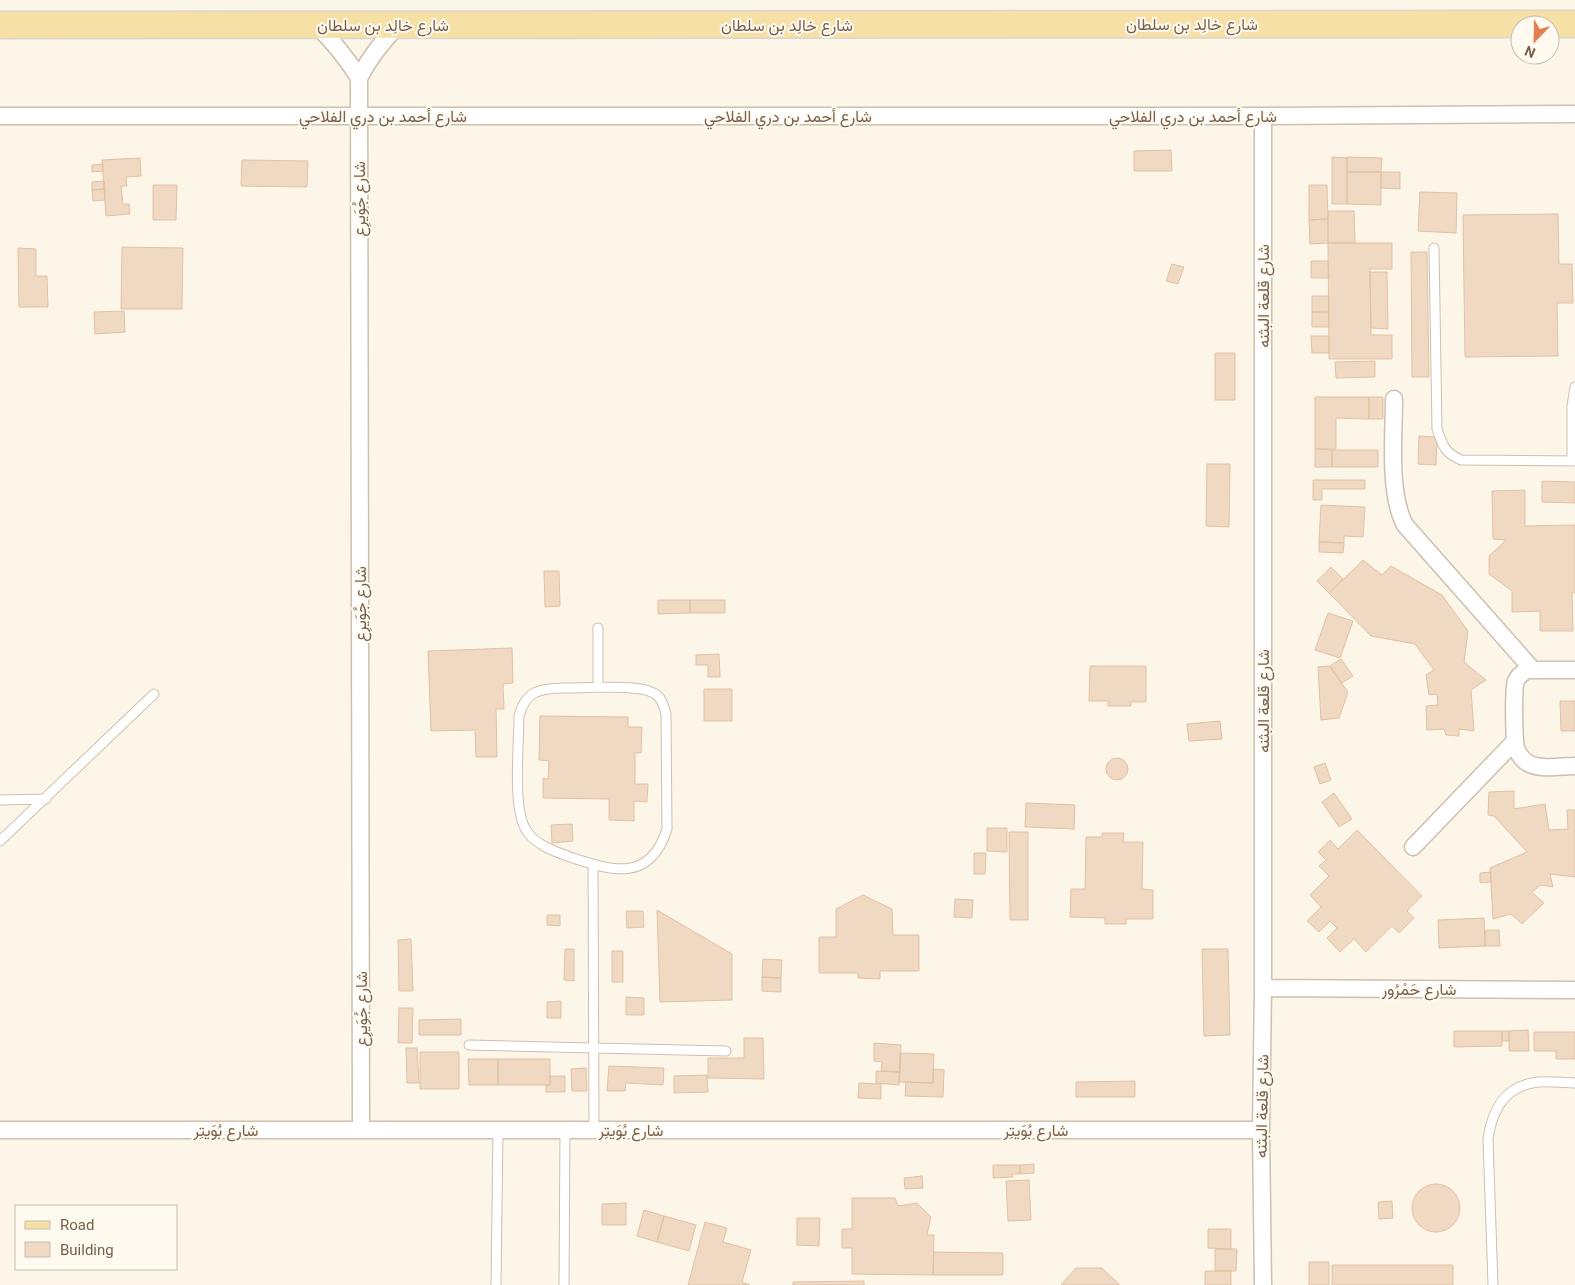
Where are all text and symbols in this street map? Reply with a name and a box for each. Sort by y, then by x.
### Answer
street label: شارع خالِد بن سلطان [1126,15,1258,36]
north arrow [1510,15,1560,65]
street label: شارع خالِد بن سلطان [317,16,449,37]
street label: شارع خالِد بن سلطان [721,16,853,37]
text: N [1522,43,1538,61]
street label: شارع أحمد بن دري الفلاحي [299,107,467,130]
street label: شارع أحمد بن دري الفلاحي [704,107,872,130]
street label: شارع أحمد بن دري الفلاحي [1109,107,1277,130]
street label: شارع جُوَيرِع [350,161,371,237]
street label: شارع قلعة البثنه [1254,244,1275,348]
street label: شارع جُوَيرِع [351,566,372,642]
street label: شارع قلعة البثنه [1254,649,1275,753]
street label: شارع جُوَيرِع [352,971,373,1047]
street label: شارع حَمْرُور [1381,980,1456,1001]
street label: شارع قلعة البثنه [1252,1054,1274,1158]
street label: شارع بُوَيتِر [193,1121,258,1142]
street label: شارع بُوَيتِر [598,1121,663,1142]
street label: شارع بُوَيتِر [1003,1121,1068,1142]
legend [15,1205,178,1270]
text: Road [60,1216,94,1234]
text: Building [60,1241,114,1259]

